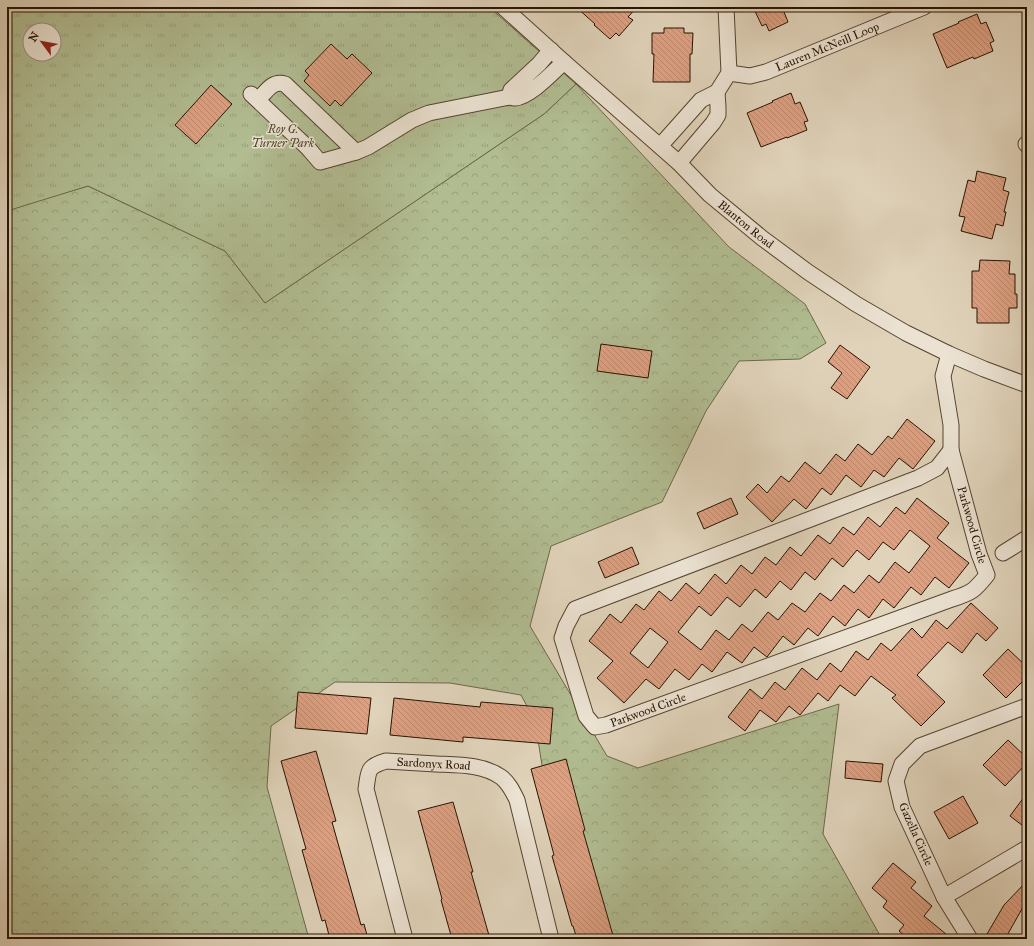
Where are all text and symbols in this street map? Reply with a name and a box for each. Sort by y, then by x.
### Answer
street label: Lauren McNeill Loop [773,19,881,74]
north arrow [22,22,62,62]
text: N [26,29,42,44]
park label: Roy G. Turner Park [252,122,315,150]
street label: Blanton Road [715,197,776,251]
street label: Parkwood Circle [954,485,990,565]
street label: Parkwood Circle [608,690,688,730]
street label: Sardonyx Road [396,755,471,773]
street label: Gazella Circle [896,800,936,868]

